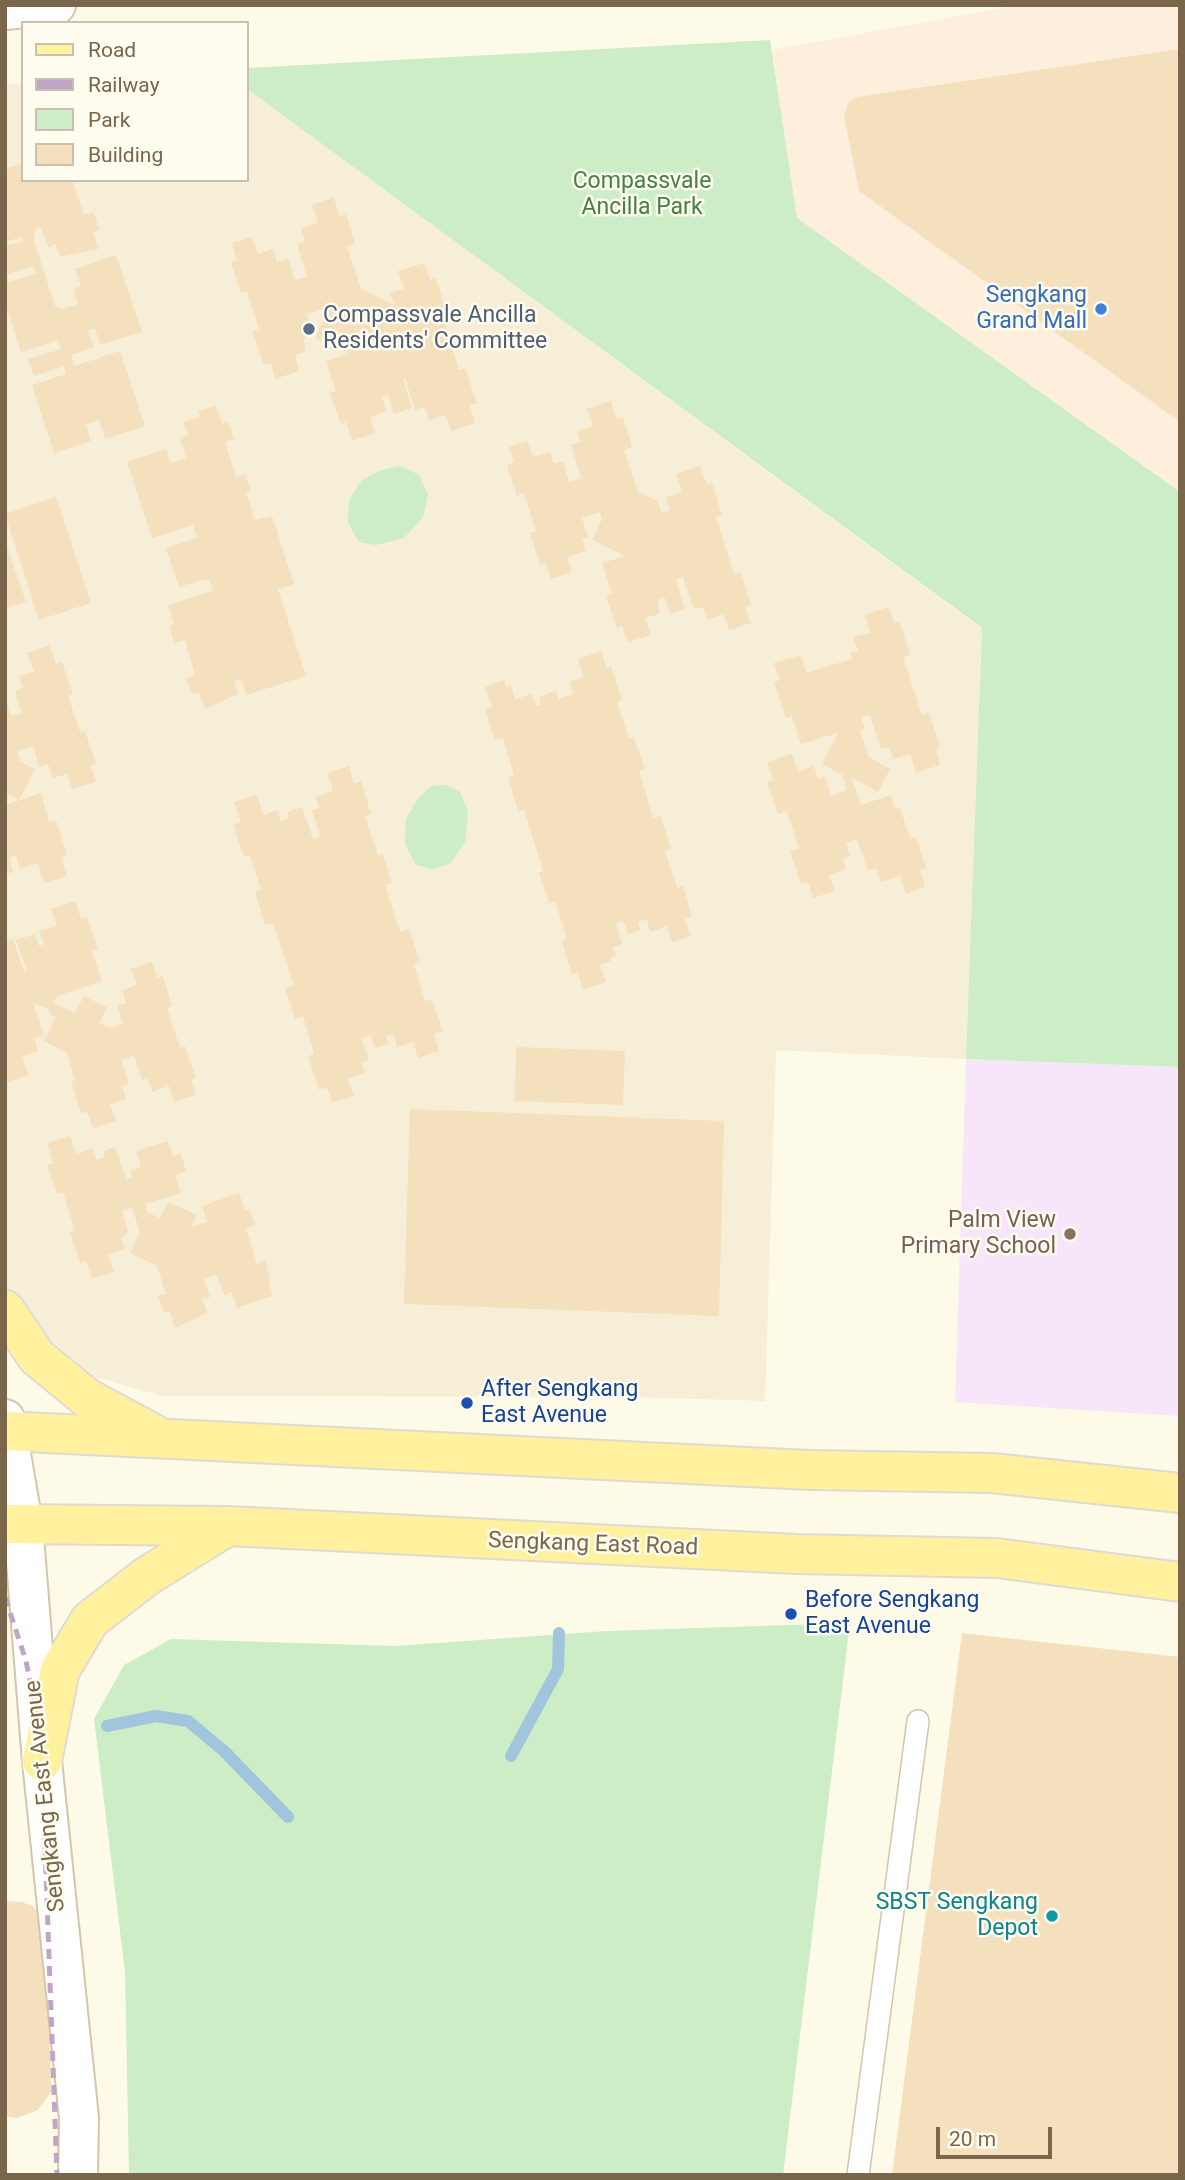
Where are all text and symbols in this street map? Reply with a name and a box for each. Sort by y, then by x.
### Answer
legend [21,21,248,182]
text: Road [88,38,136,62]
text: Railway [88,73,160,97]
text: Park [88,108,130,132]
text: Building [88,143,163,167]
park label: Compassvale Ancilla Park [573,168,711,222]
place label: Sengkang Grand Mall [976,282,1087,336]
marker: Sengkang Grand Mall [1093,301,1109,317]
place label: Compassvale Ancilla Residents' Committee [323,302,547,356]
marker: Compassvale Ancilla Residents' Committee [301,321,317,337]
place label: Palm View Primary School [901,1207,1056,1261]
marker: Palm View Primary School [1062,1226,1078,1242]
place label: After Sengkang East Avenue [481,1376,638,1430]
marker: After Sengkang East Avenue [459,1395,475,1411]
street label: Sengkang East Road [487,1528,699,1562]
place label: Before Sengkang East Avenue [805,1587,979,1641]
marker: Before Sengkang East Avenue [783,1606,799,1622]
street label: Sengkang East Avenue [20,1679,72,1913]
place label: SBST Sengkang Depot [876,1889,1038,1943]
marker: SBST Sengkang Depot [1044,1908,1060,1924]
scale bar [940,2114,1056,2158]
text: 20 m [949,2127,996,2151]

